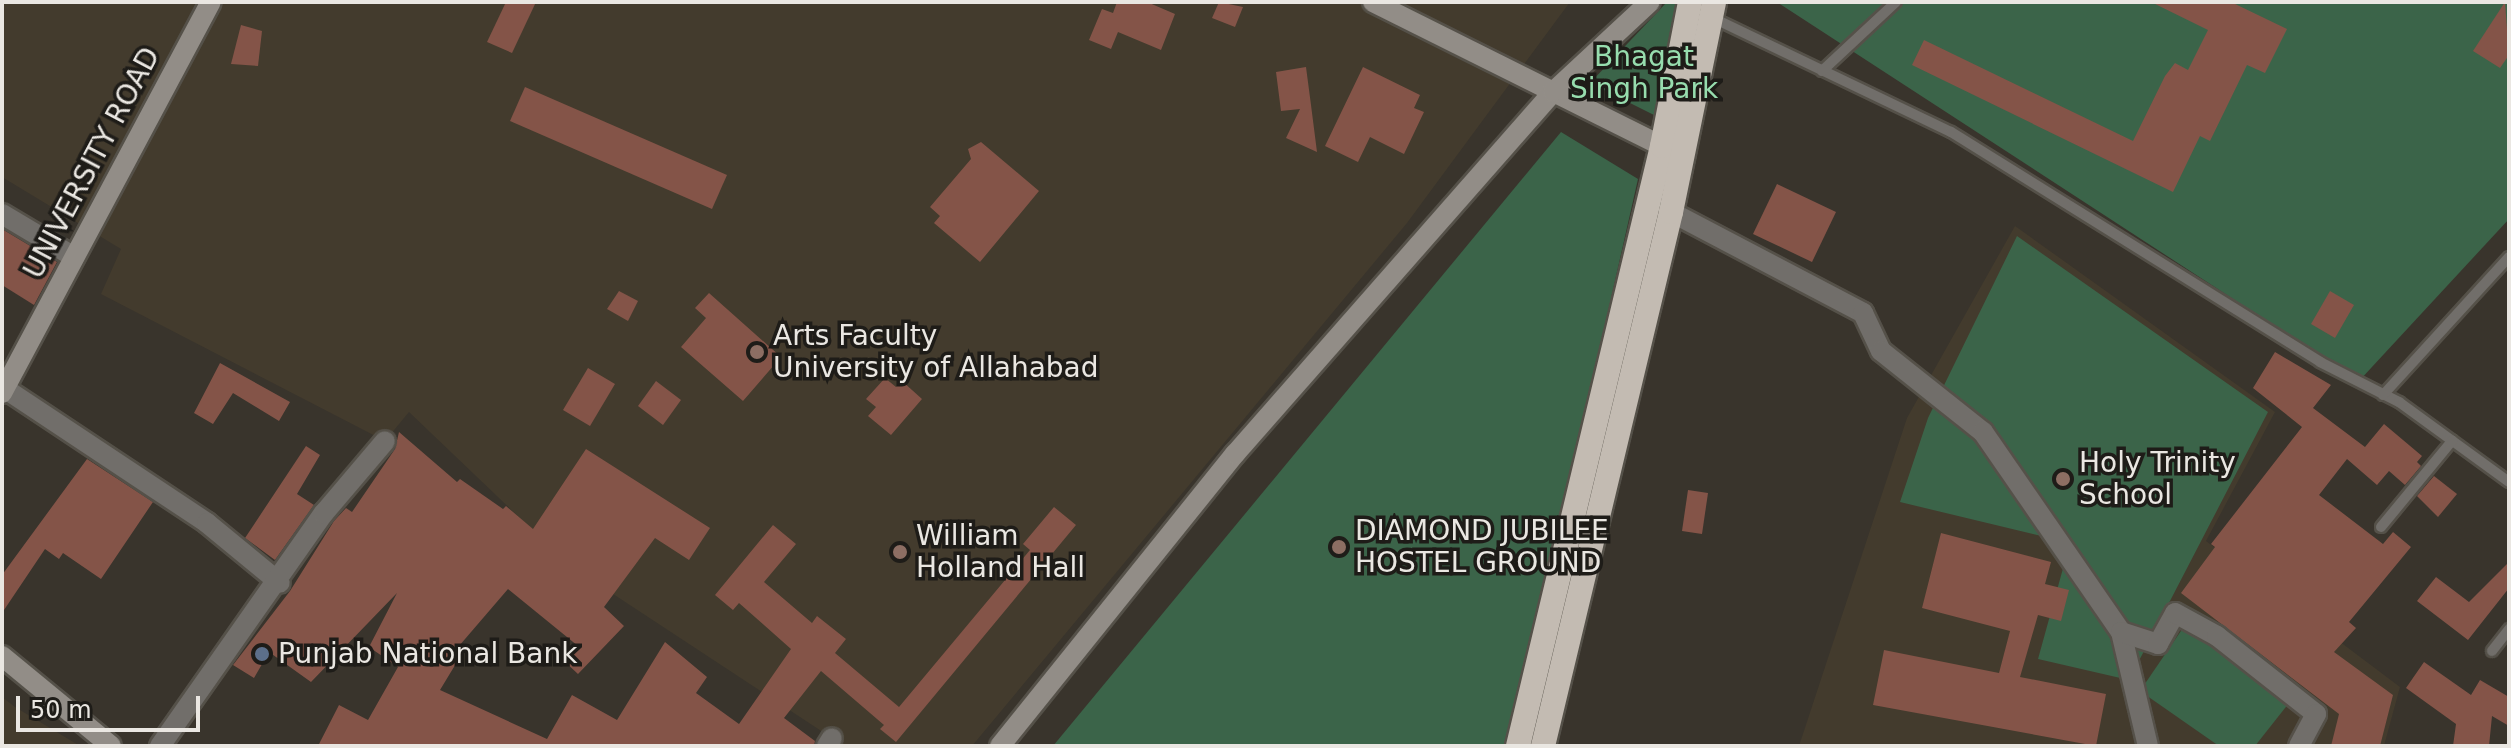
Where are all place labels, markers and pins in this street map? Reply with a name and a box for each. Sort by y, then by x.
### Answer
place label: Arts Faculty University of Allahabad [773,319,1099,385]
marker: Arts Faculty University of Allahabad [748,343,766,361]
place label: Holy Trinity School [2079,446,2236,512]
marker: Holy Trinity School [2054,470,2072,488]
place label: DIAMOND JUBILEE HOSTEL GROUND [1355,514,1609,580]
place label: William Holland Hall [916,519,1085,585]
marker: DIAMOND JUBILEE HOSTEL GROUND [1330,538,1348,556]
marker: William Holland Hall [891,543,909,561]
place label: Punjab National Bank [278,637,577,671]
marker: Punjab National Bank [253,645,271,663]

